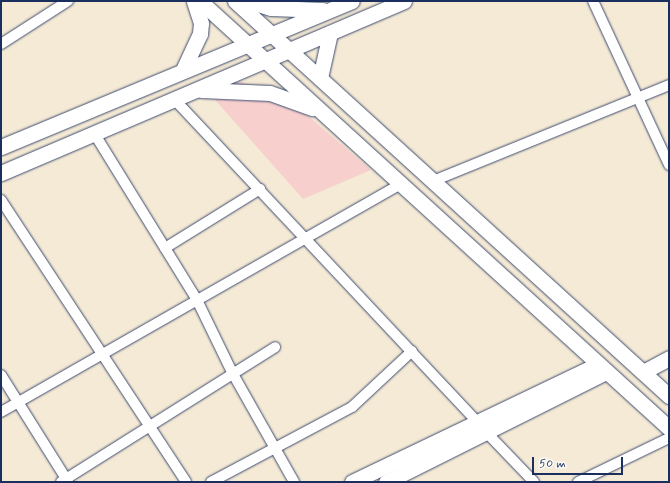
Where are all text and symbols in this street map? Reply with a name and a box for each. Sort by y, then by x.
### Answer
scale bar [534,449,625,475]
text: 50 m [539,456,566,472]

